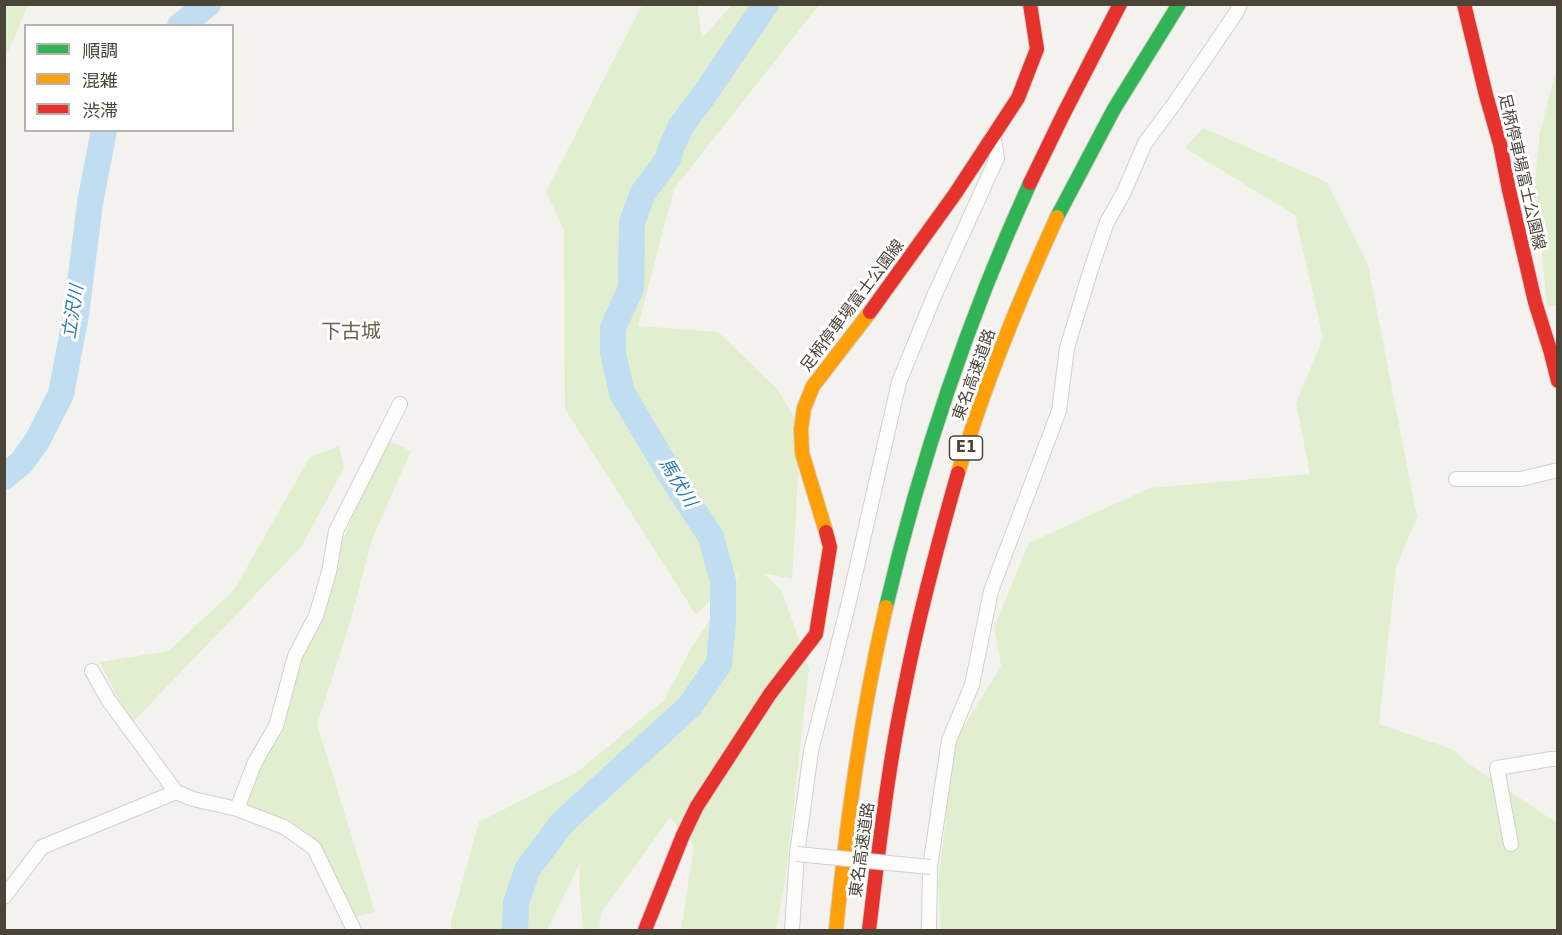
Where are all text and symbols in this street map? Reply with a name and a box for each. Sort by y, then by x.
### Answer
legend [24,24,234,132]
text: 順調 [82,40,118,61]
text: 混雑 [82,70,118,91]
street label: 足柄停車場富士公園線 [1494,92,1548,252]
text: 渋滞 [82,100,118,121]
street label: 足柄停車場富士公園線 [797,236,909,376]
water label: 立沢川 [59,284,89,340]
district label: 下古城 [321,321,381,345]
street label: 東名高速道路 [950,327,1000,423]
road number: E1 [950,436,982,460]
water label: 馬伏川 [654,454,700,512]
street label: 東名高速道路 [847,801,879,899]

